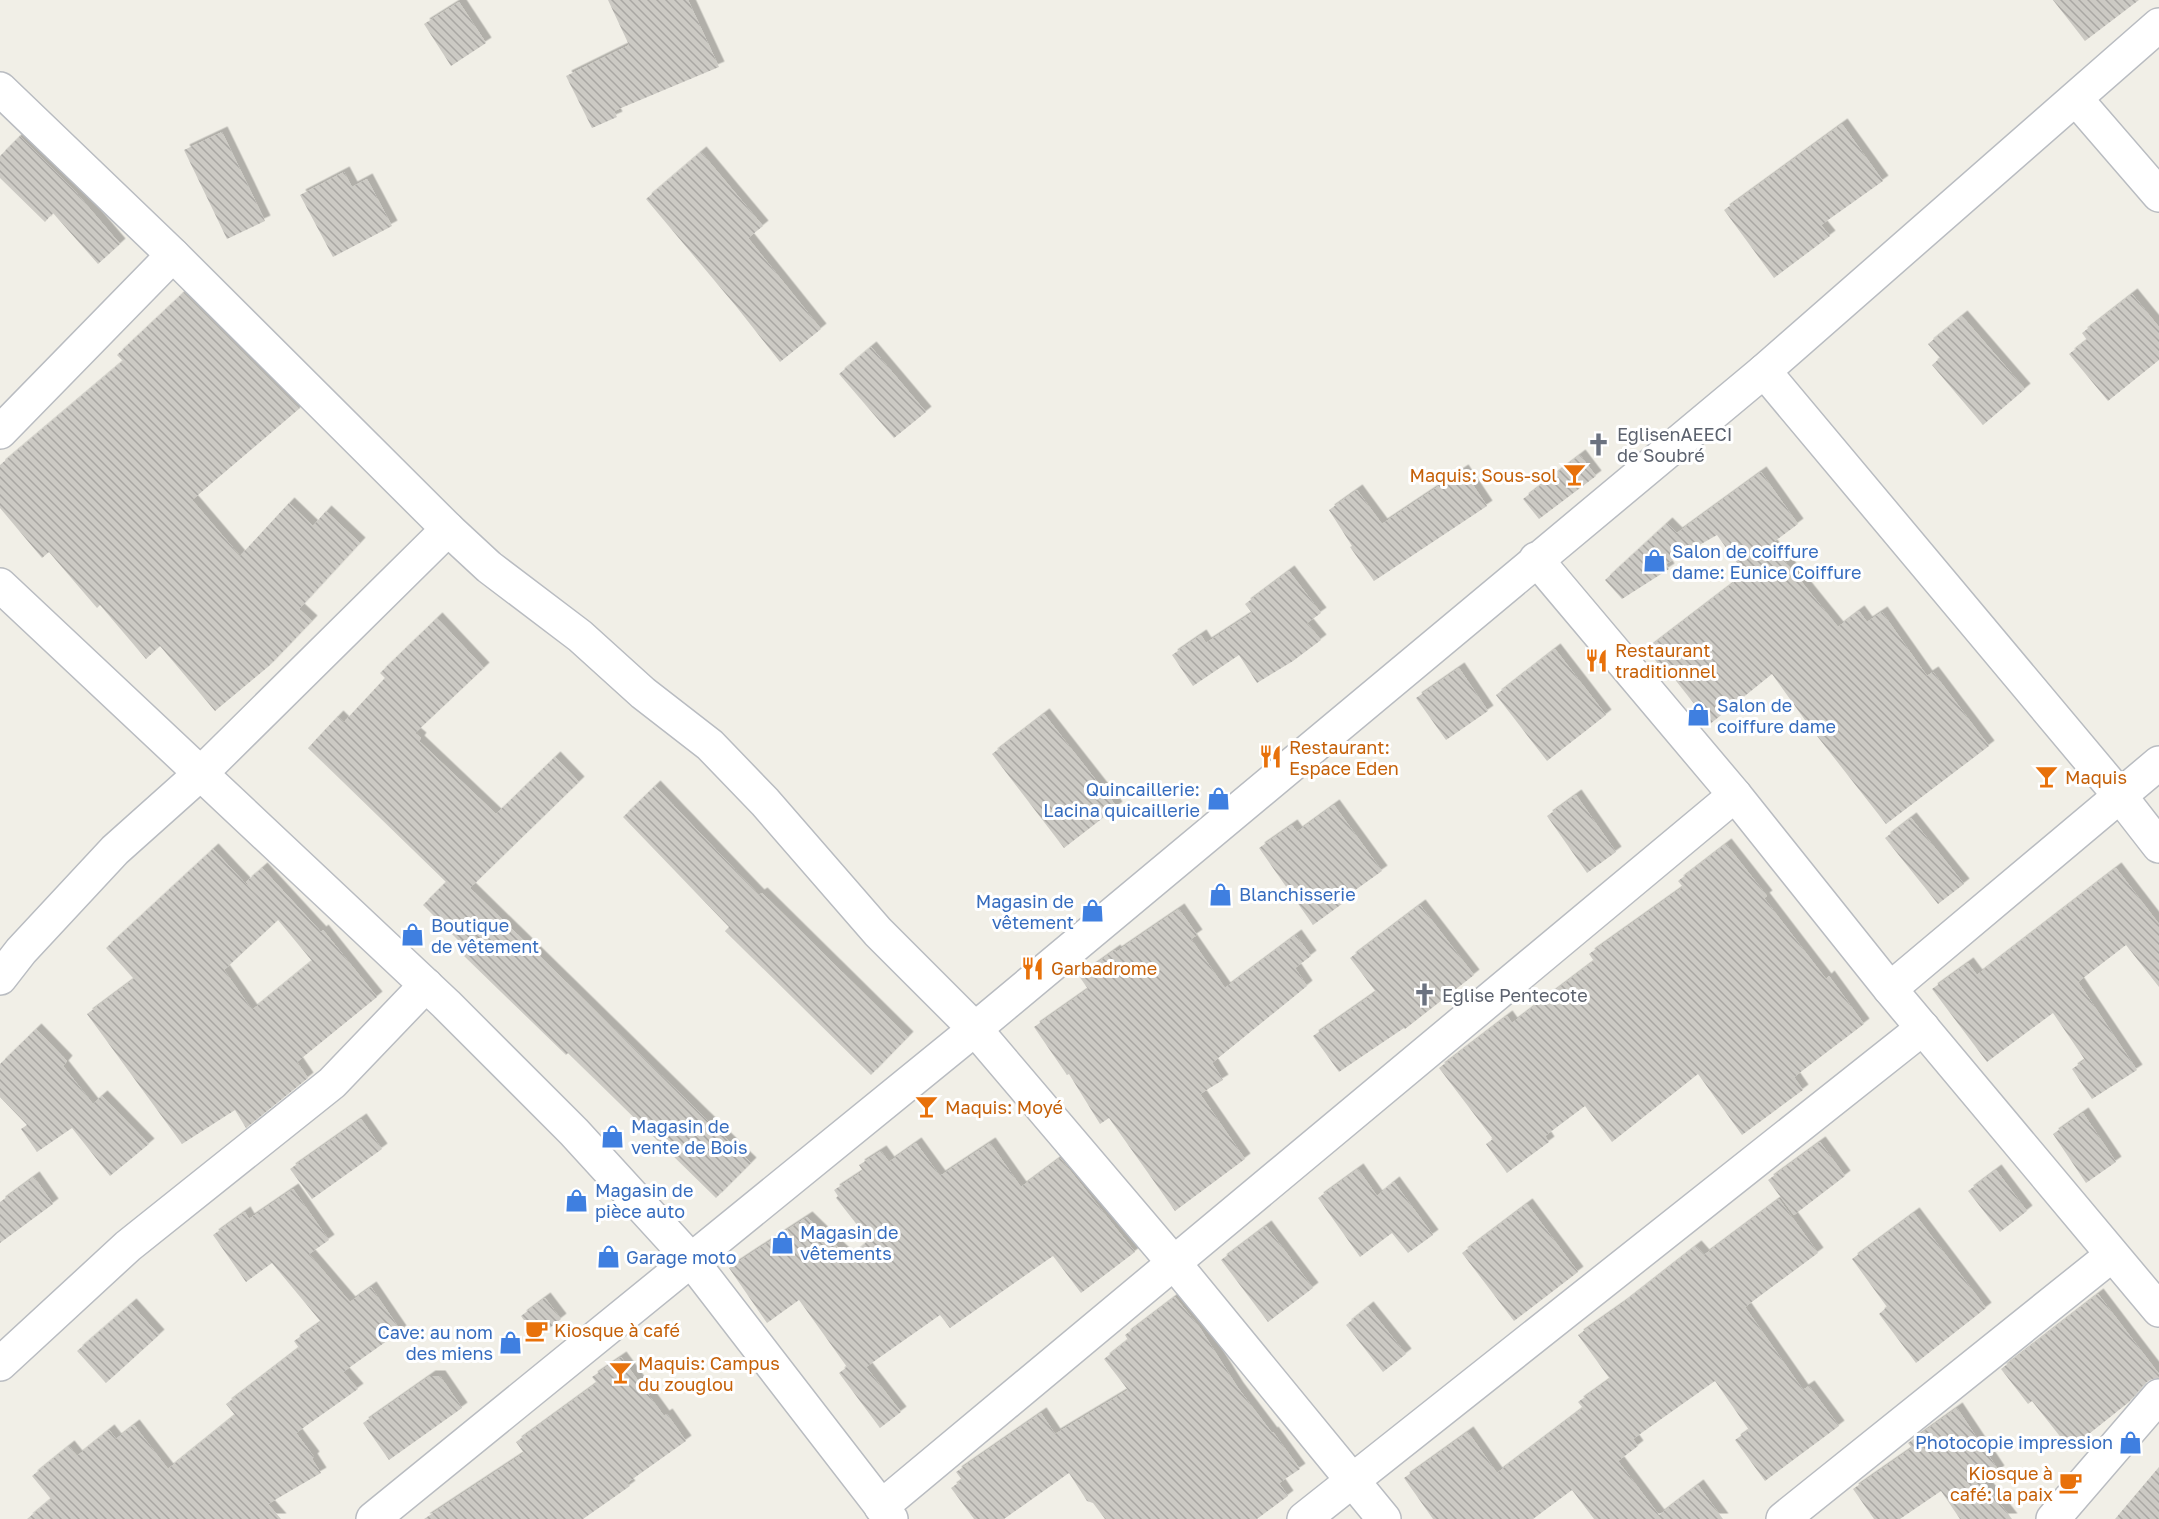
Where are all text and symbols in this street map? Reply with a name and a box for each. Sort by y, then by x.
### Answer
place label: EglisenAEECI de Soubré [1617,423,1732,466]
church icon: EglisenAEECI de Soubré [1586,431,1612,457]
bar icon: Maquis: Sous-sol [1562,462,1588,488]
place label: Maquis: Sous-sol [1409,464,1557,486]
place label: Salon de coiffure dame: Eunice Coiffure [1672,540,1861,583]
shop icon: Salon de coiffure dame: Eunice Coiffure [1641,548,1667,574]
place label: Restaurant traditionnel [1615,639,1717,682]
restaurant icon: Restaurant traditionnel [1584,647,1610,673]
place label: Salon de coiffure dame [1717,694,1836,737]
shop icon: Salon de coiffure dame [1686,702,1712,728]
place label: Restaurant: Espace Eden [1289,736,1399,779]
restaurant icon: Restaurant: Espace Eden [1258,744,1284,770]
bar icon: Maquis [2034,764,2060,790]
place label: Maquis [2065,766,2127,788]
place label: Quincaillerie: Lacina quicaillerie [1043,778,1200,821]
shop icon: Quincaillerie: Lacina quicaillerie [1205,786,1231,812]
shop icon: Blanchisserie [1208,881,1234,907]
place label: Blanchisserie [1239,883,1356,905]
place label: Magasin de vêtement [976,890,1074,933]
shop icon: Magasin de vêtement [1079,898,1105,924]
place label: Boutique de vêtement [431,914,539,957]
shop icon: Boutique de vêtement [400,922,426,948]
restaurant icon: Garbadrome [1020,955,1046,981]
place label: Garbadrome [1051,957,1157,979]
church icon: Eglise Pentecote [1411,982,1437,1008]
place label: Eglise Pentecote [1442,984,1588,1006]
bar icon: Maquis: Moyé [914,1094,940,1120]
place label: Maquis: Moyé [945,1096,1063,1118]
place label: Magasin de vente de Bois [631,1115,747,1158]
shop icon: Magasin de vente de Bois [600,1123,626,1149]
place label: Magasin de pièce auto [595,1179,693,1222]
shop icon: Magasin de pièce auto [564,1187,590,1213]
place label: Magasin de vêtements [800,1221,898,1264]
shop icon: Magasin de vêtements [769,1229,795,1255]
shop icon: Garage moto [595,1244,621,1270]
place label: Garage moto [626,1246,737,1268]
cafe icon: Kiosque à café [523,1317,549,1343]
place label: Kiosque à café [554,1319,680,1341]
place label: Cave: au nom des miens [378,1321,493,1364]
shop icon: Cave: au nom des miens [498,1329,524,1355]
place label: Maquis: Campus du zouglou [638,1352,780,1395]
bar icon: Maquis: Campus du zouglou [607,1360,633,1386]
shop icon: Photocopie impression [2118,1429,2144,1455]
place label: Photocopie impression [1915,1431,2113,1453]
place label: Kiosque à café: la paix [1950,1462,2053,1505]
cafe icon: Kiosque à café: la paix [2058,1470,2084,1496]

